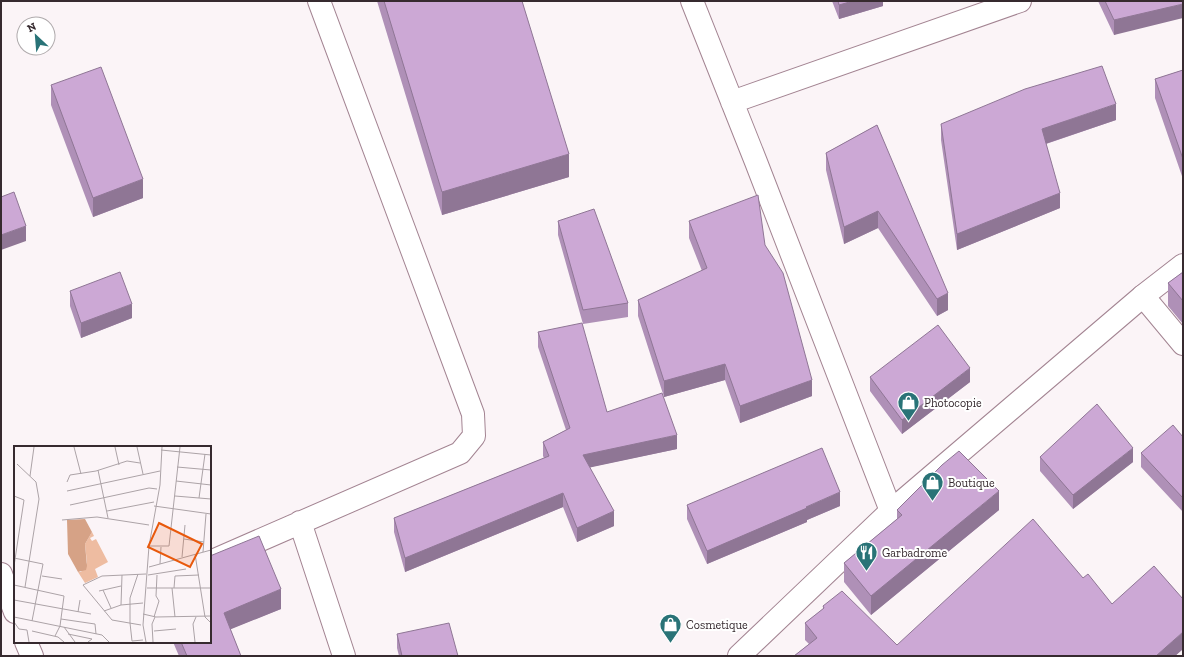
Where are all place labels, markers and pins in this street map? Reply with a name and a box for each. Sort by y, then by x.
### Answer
shop icon: Photocopie [895,390,921,423]
place label: Photocopie [924,396,982,410]
shop icon: Boutique [920,470,946,503]
place label: Boutique [948,476,995,490]
restaurant icon: Garbadrome [854,540,880,573]
place label: Garbadrome [882,546,947,560]
shop icon: Cosmetique [657,612,683,645]
place label: Cosmetique [686,618,748,632]

